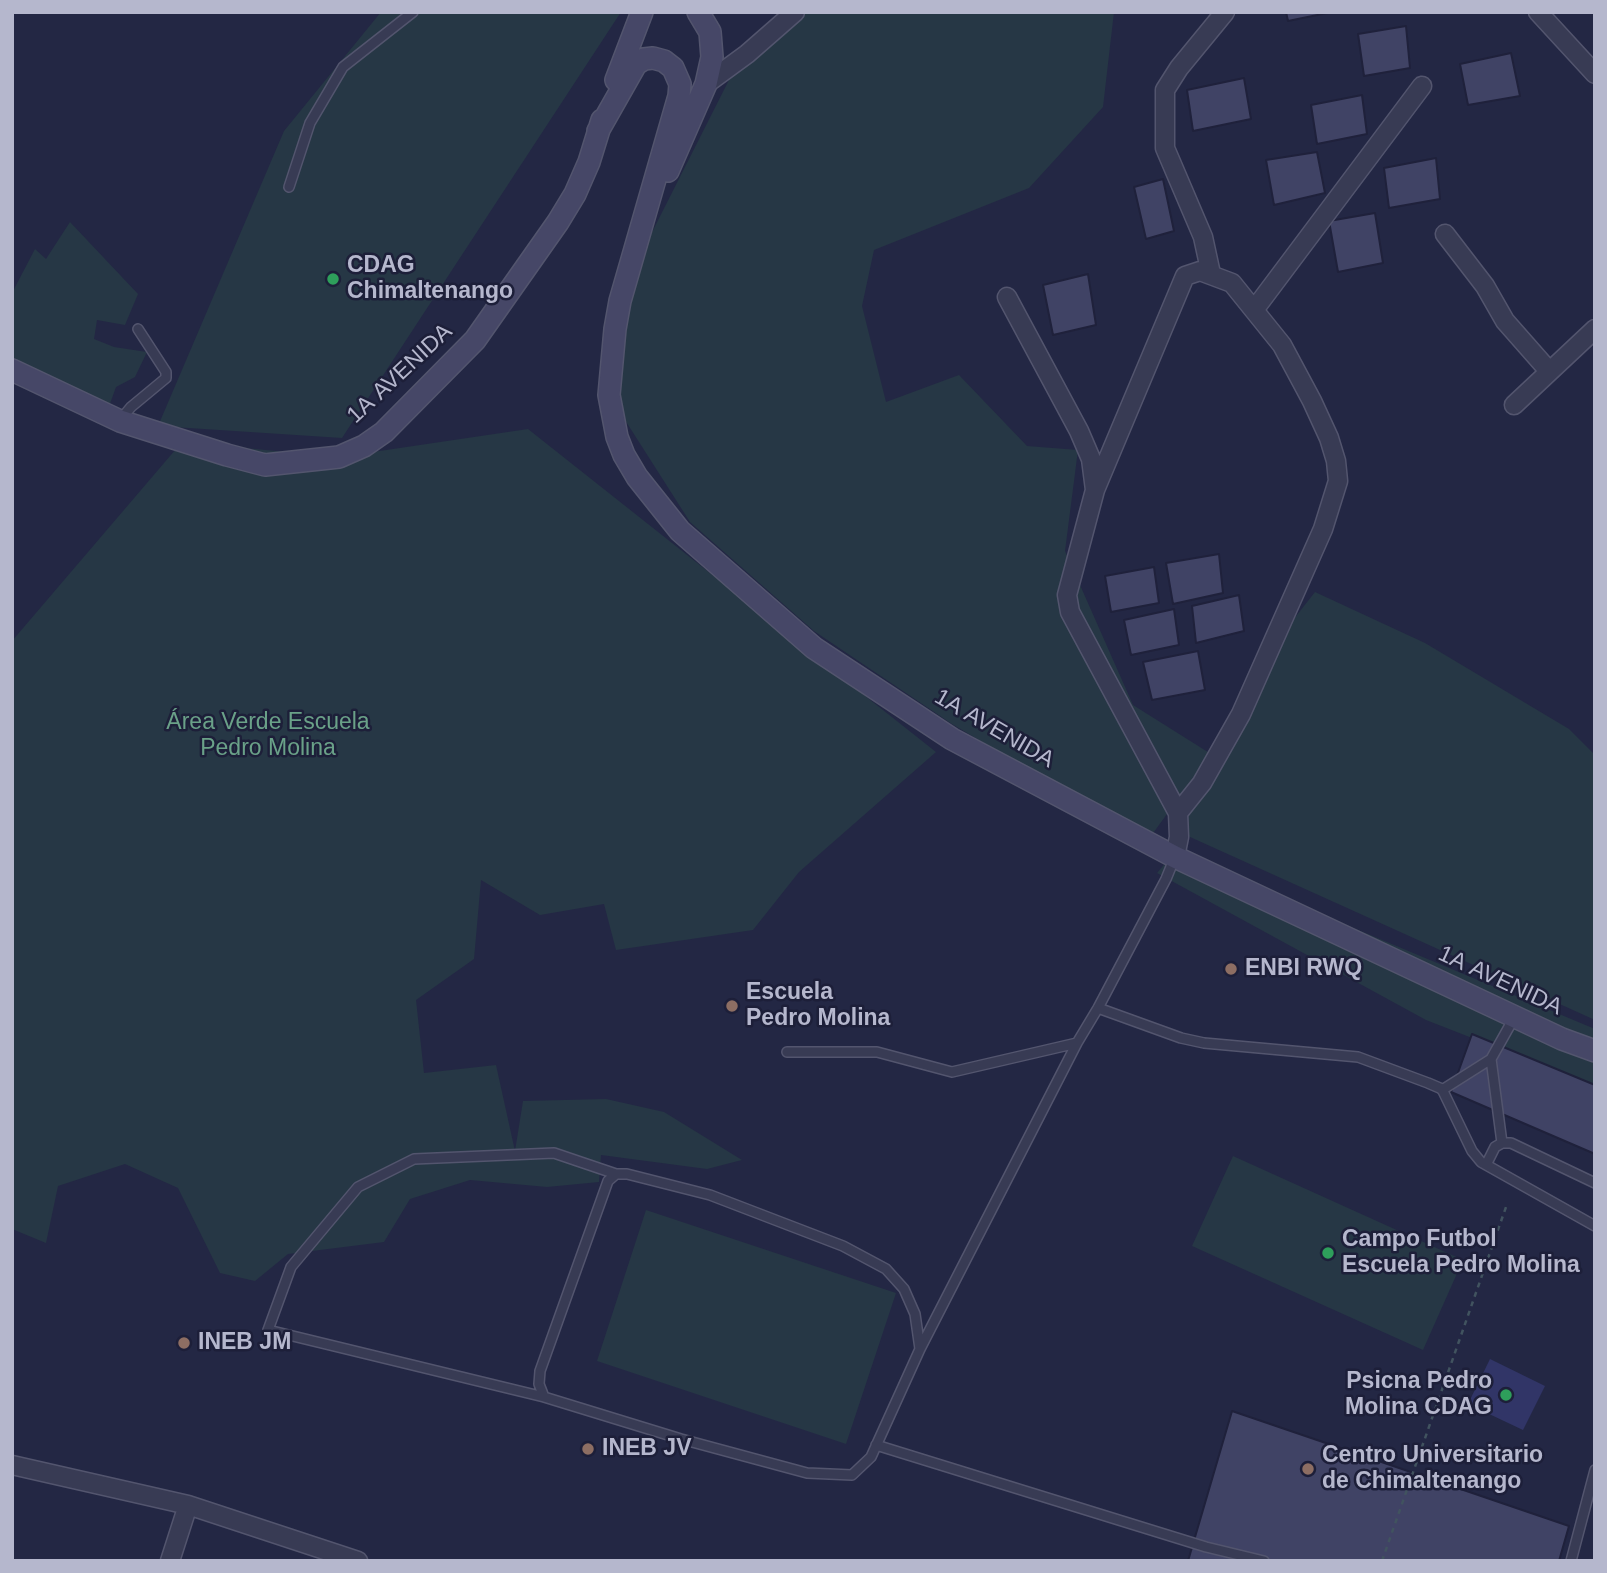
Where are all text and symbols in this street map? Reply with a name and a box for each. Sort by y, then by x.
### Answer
place label: CDAG Chimaltenango [347,252,513,306]
marker: CDAG Chimaltenango [325,271,341,287]
street label: 1A AVENIDA [342,318,458,430]
street label: 1A AVENIDA [929,684,1059,774]
park label: Área Verde Escuela Pedro Molina [166,709,370,763]
street label: 1A AVENIDA [1434,940,1566,1022]
place label: ENBI RWQ [1245,955,1362,983]
marker: ENBI RWQ [1223,961,1239,977]
place label: Escuela Pedro Molina [746,979,890,1033]
marker: Escuela Pedro Molina [724,998,740,1014]
place label: Campo Futbol Escuela Pedro Molina [1342,1226,1580,1280]
marker: Campo Futbol Escuela Pedro Molina [1320,1245,1336,1261]
place label: INEB JM [198,1329,291,1357]
marker: INEB JM [176,1335,192,1351]
place label: Psicna Pedro Molina CDAG [1345,1368,1492,1422]
marker: Psicna Pedro Molina CDAG [1498,1387,1514,1403]
place label: INEB JV [602,1435,691,1463]
marker: INEB JV [580,1441,596,1457]
place label: Centro Universitario de Chimaltenango [1322,1442,1543,1496]
marker: Centro Universitario de Chimaltenango [1300,1461,1316,1477]

